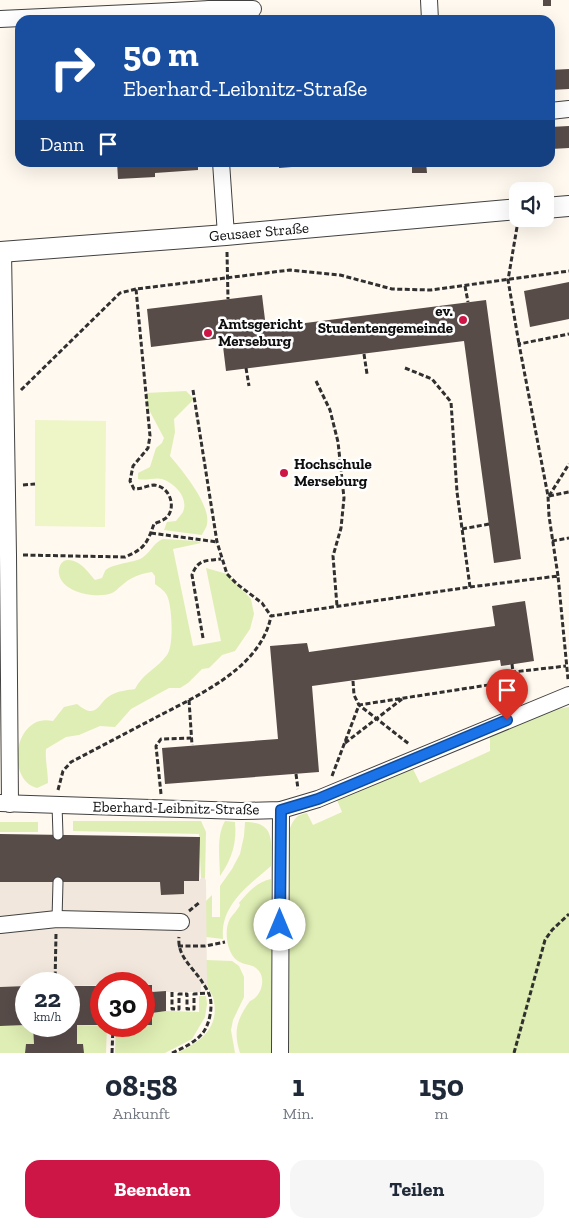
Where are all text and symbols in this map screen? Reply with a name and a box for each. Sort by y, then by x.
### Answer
text: 50 m [123,33,199,75]
icon: right [40,35,105,100]
text: Eberhard-Leibnitz-Straße [123,75,367,102]
icon: arrive [94,130,122,158]
text: Dann [40,133,84,156]
map controls [509,182,554,227]
button: sound [509,182,554,227]
street label: Geusaer Straße [208,219,310,245]
place label: ev. Studentengemeinde [318,302,453,337]
marker: ev. Studentengemeinde [457,314,469,326]
place label: Amtsgericht Merseburg [218,315,304,350]
marker: Amtsgericht Merseburg [202,327,214,339]
place label: Hochschule Merseburg [294,455,372,490]
marker: Hochschule Merseburg [278,467,290,479]
pin [486,669,528,720]
icon: arrive [493,676,521,704]
street label: Eberhard-Leibnitz-Straße [93,798,259,818]
position arrow [253,898,305,950]
speed limit sign: 30 [90,972,155,1037]
text: 22 [34,983,61,1013]
text: km/h [34,1010,61,1024]
text: 08:58 [105,1068,178,1104]
text: 1 [292,1068,304,1104]
text: 150 [419,1068,464,1104]
text: Ankunft [113,1104,170,1123]
text: Min. [283,1104,314,1123]
text: m [435,1104,448,1123]
button: Beenden [25,1160,280,1218]
button: Teilen [290,1160,544,1218]

